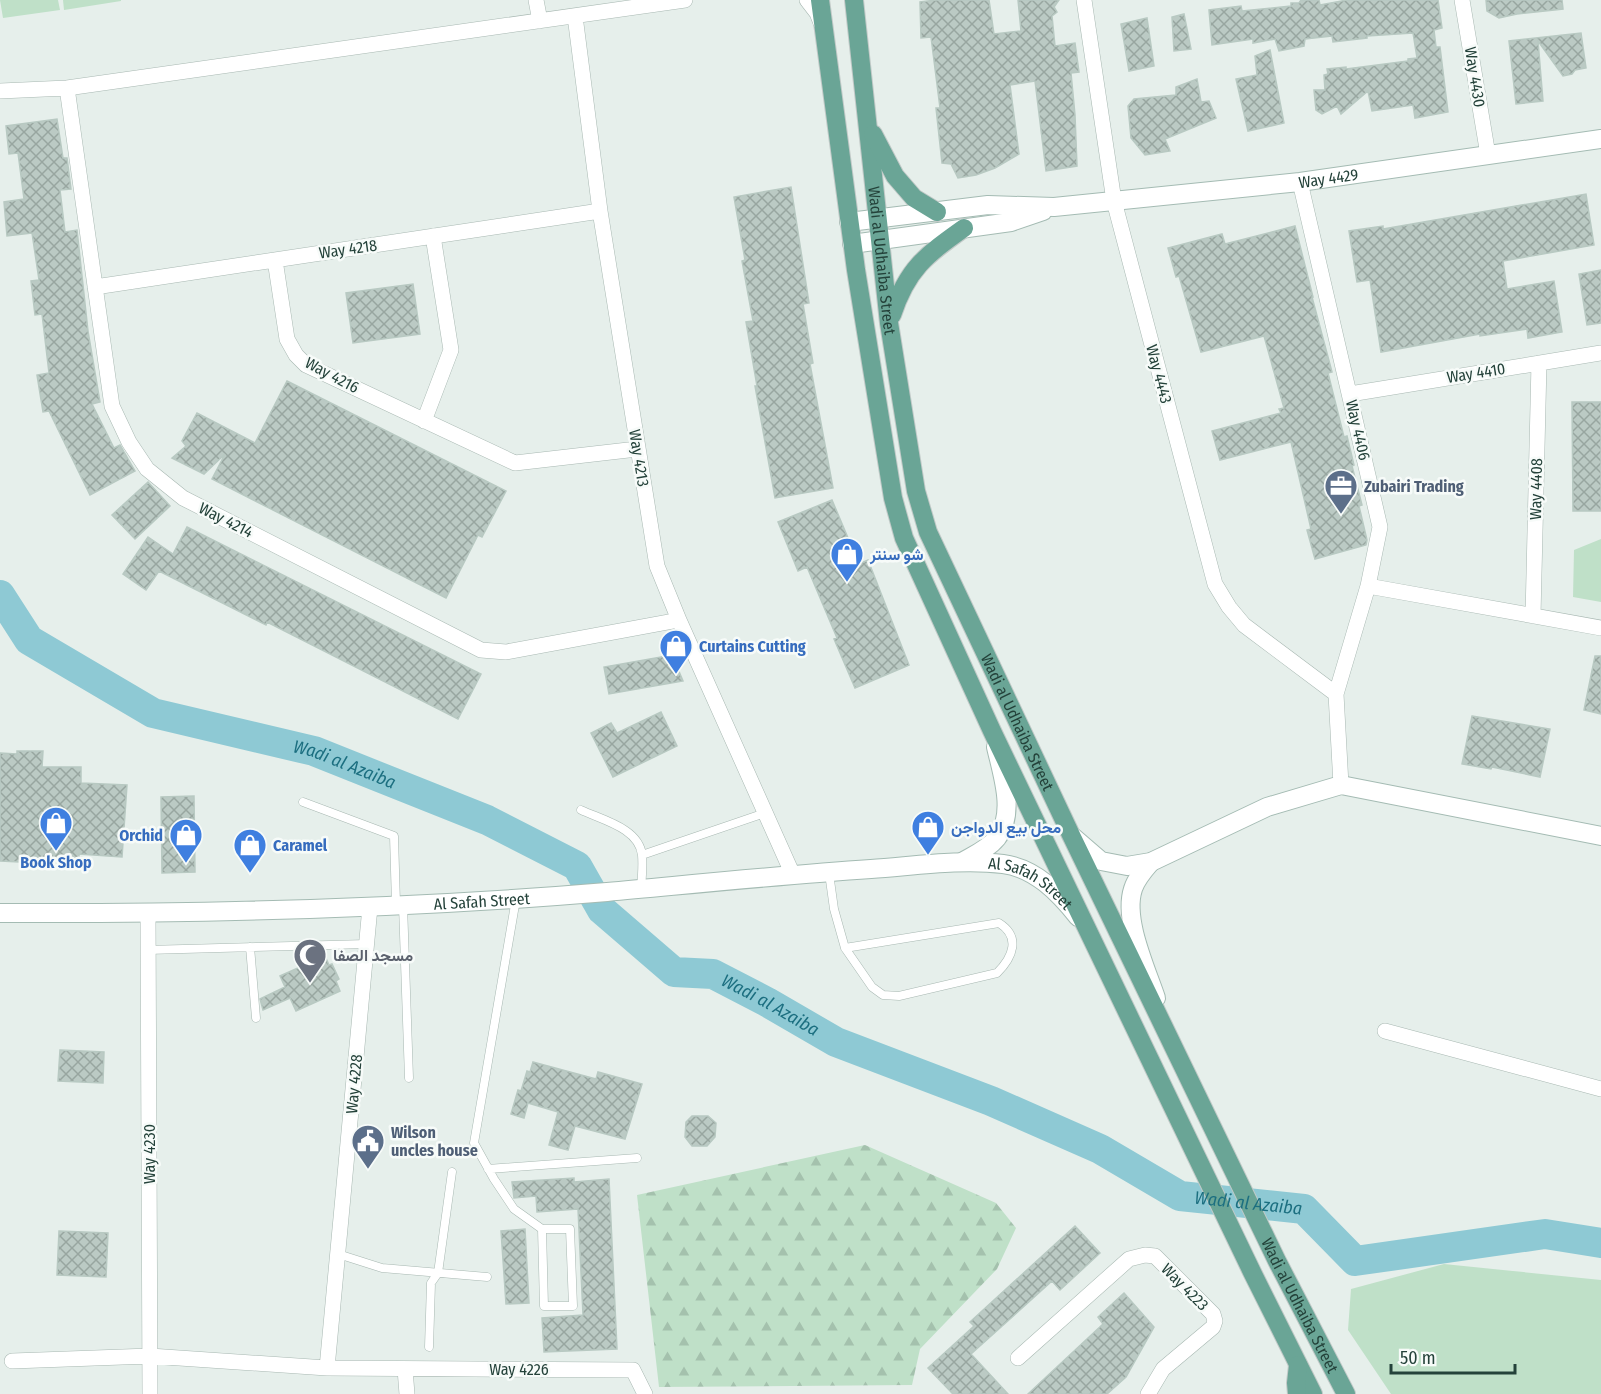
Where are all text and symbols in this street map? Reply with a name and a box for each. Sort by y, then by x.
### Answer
street label: Way 4430 [1461,45,1489,109]
street label: Way 4429 [1297,164,1360,192]
street label: Wadi al Udhaiba Street [865,185,900,337]
street label: Way 4218 [318,236,378,262]
street label: Way 4443 [1142,342,1176,406]
street label: Way 4216 [302,353,362,397]
street label: Way 4410 [1445,359,1507,387]
street label: Way 4406 [1342,398,1374,462]
street label: Way 4213 [625,428,653,488]
street label: Way 4408 [1526,458,1546,520]
office icon: Zubairi Trading [1323,468,1359,515]
place label: Zubairi Trading [1364,477,1464,496]
street label: Way 4214 [196,498,256,542]
shop icon: شو سنتر [829,536,865,583]
place label: شو سنتر [869,545,924,565]
shop icon: Curtains Cutting [658,628,694,675]
place label: Curtains Cutting [699,637,806,656]
street label: Wadi al Udhaiba Street [977,651,1058,794]
water label: Wadi al Azaiba [291,735,399,794]
shop icon: Book Shop [38,805,74,852]
shop icon: محل بيع الدواجن [910,809,946,856]
shop icon: Orchid [168,817,204,864]
place label: محل بيع الدواجن [951,818,1062,839]
place label: Orchid [119,826,163,845]
shop icon: Caramel [232,827,268,874]
place label: Caramel [273,836,328,855]
place label: Book Shop [20,853,92,872]
street label: Al Safah Street [987,853,1077,914]
street label: Al Safah Street [433,888,531,913]
mosque icon: مسجد الصفا [292,937,328,984]
place label: مسجد الصفا [333,946,413,965]
water label: Wadi al Azaiba [718,969,823,1041]
street label: Way 4228 [342,1053,366,1115]
public building icon: Wilson uncles house [350,1123,386,1170]
place label: Wilson uncles house [391,1123,478,1160]
street label: Way 4230 [140,1124,159,1184]
water label: Wadi al Azaiba [1194,1187,1303,1220]
street label: Wadi al Udhaiba Street [1258,1235,1343,1377]
street label: Way 4223 [1157,1259,1213,1315]
scale bar [1391,1337,1516,1375]
text: 50 m [1400,1347,1436,1369]
street label: Way 4226 [489,1360,549,1379]

